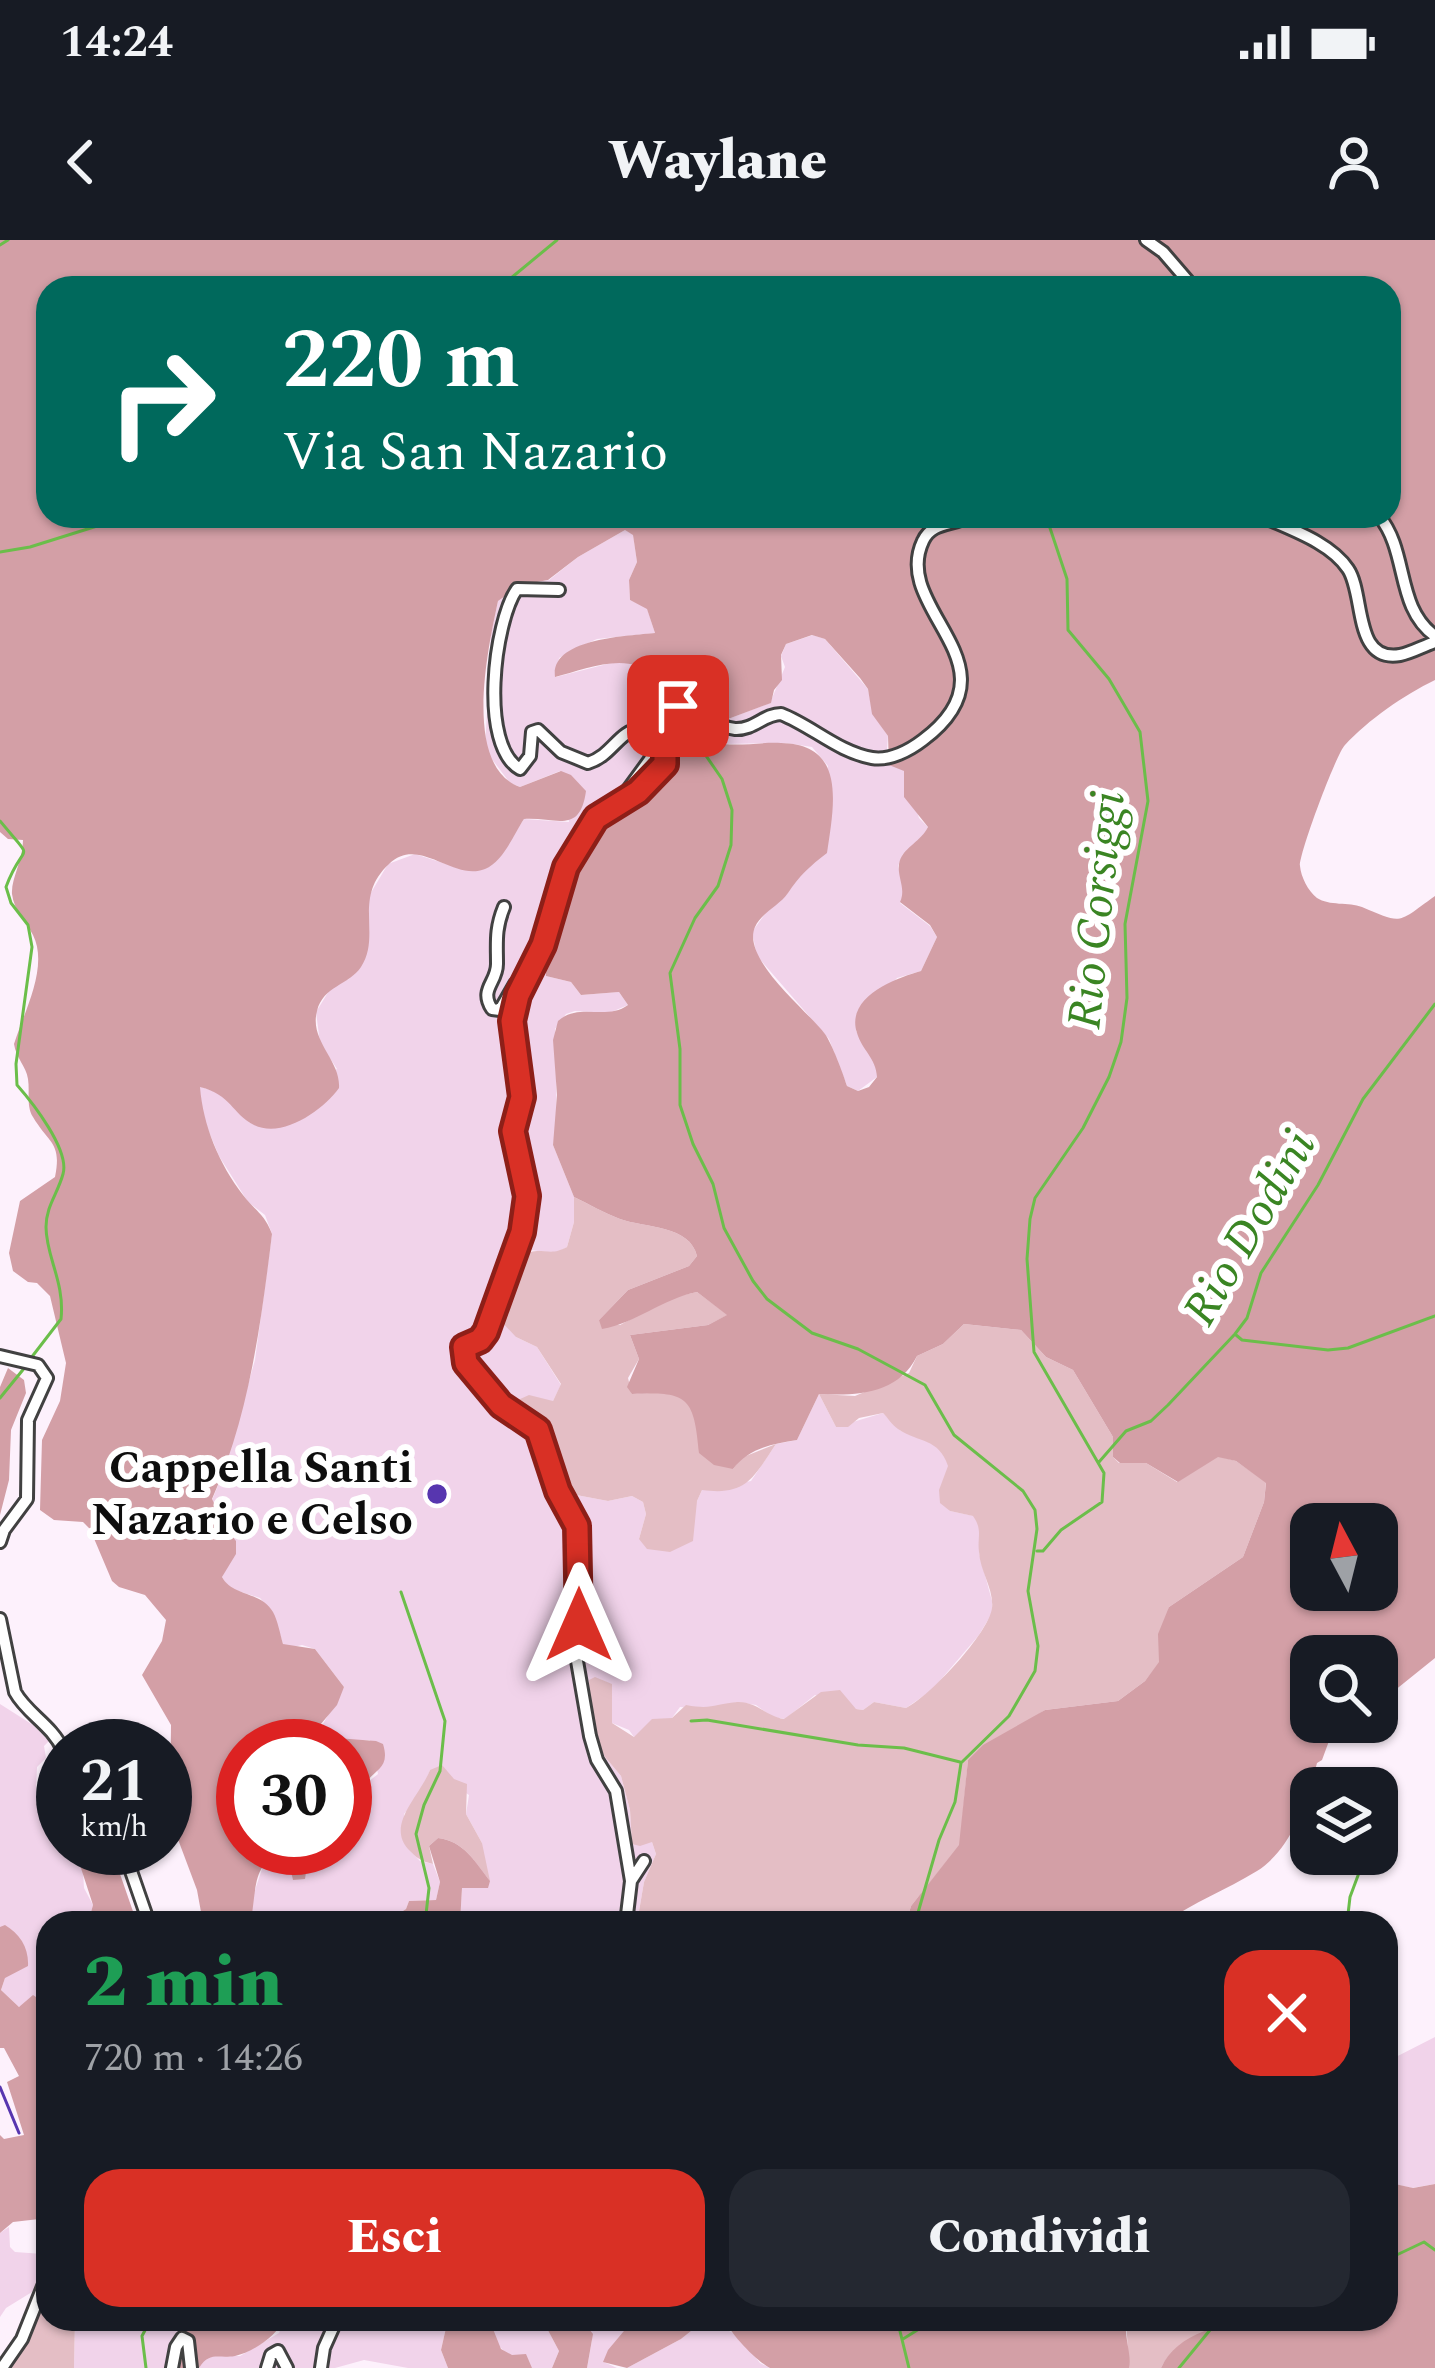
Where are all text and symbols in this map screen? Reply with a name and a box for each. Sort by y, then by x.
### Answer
text: 14:24 [60,8,173,77]
text: Waylane [608,121,827,203]
icon: back [48,129,114,195]
icon: person [1321,129,1387,195]
text: 220 m [282,297,520,425]
icon: right [84,324,240,480]
text: Via San Nazario [282,412,668,494]
pin [627,655,729,757]
icon: arrive [645,673,711,739]
water label: Rio Corsiggi [1048,787,1146,1033]
water label: Rio Dodini [1164,1116,1336,1340]
place label: Cappella Santi Nazario e Celso [91,1434,413,1555]
marker: Cappella Santi Nazario e Celso [424,1481,450,1507]
north arrow [1290,1503,1398,1611]
map controls [1290,1503,1398,1875]
position arrow [516,1562,642,1688]
button: search [1290,1635,1398,1743]
speed limit sign: 30 [216,1719,372,1875]
text: 21 [80,1736,148,1828]
button: layers [1290,1767,1398,1875]
text: km/h [80,1804,148,1850]
text: 2 min [84,1929,283,2038]
button: close [1224,1950,1350,2076]
text: 720 m · 14:26 [84,2029,303,2088]
button: Esci [84,2169,705,2307]
button: Condividi [729,2169,1350,2307]

